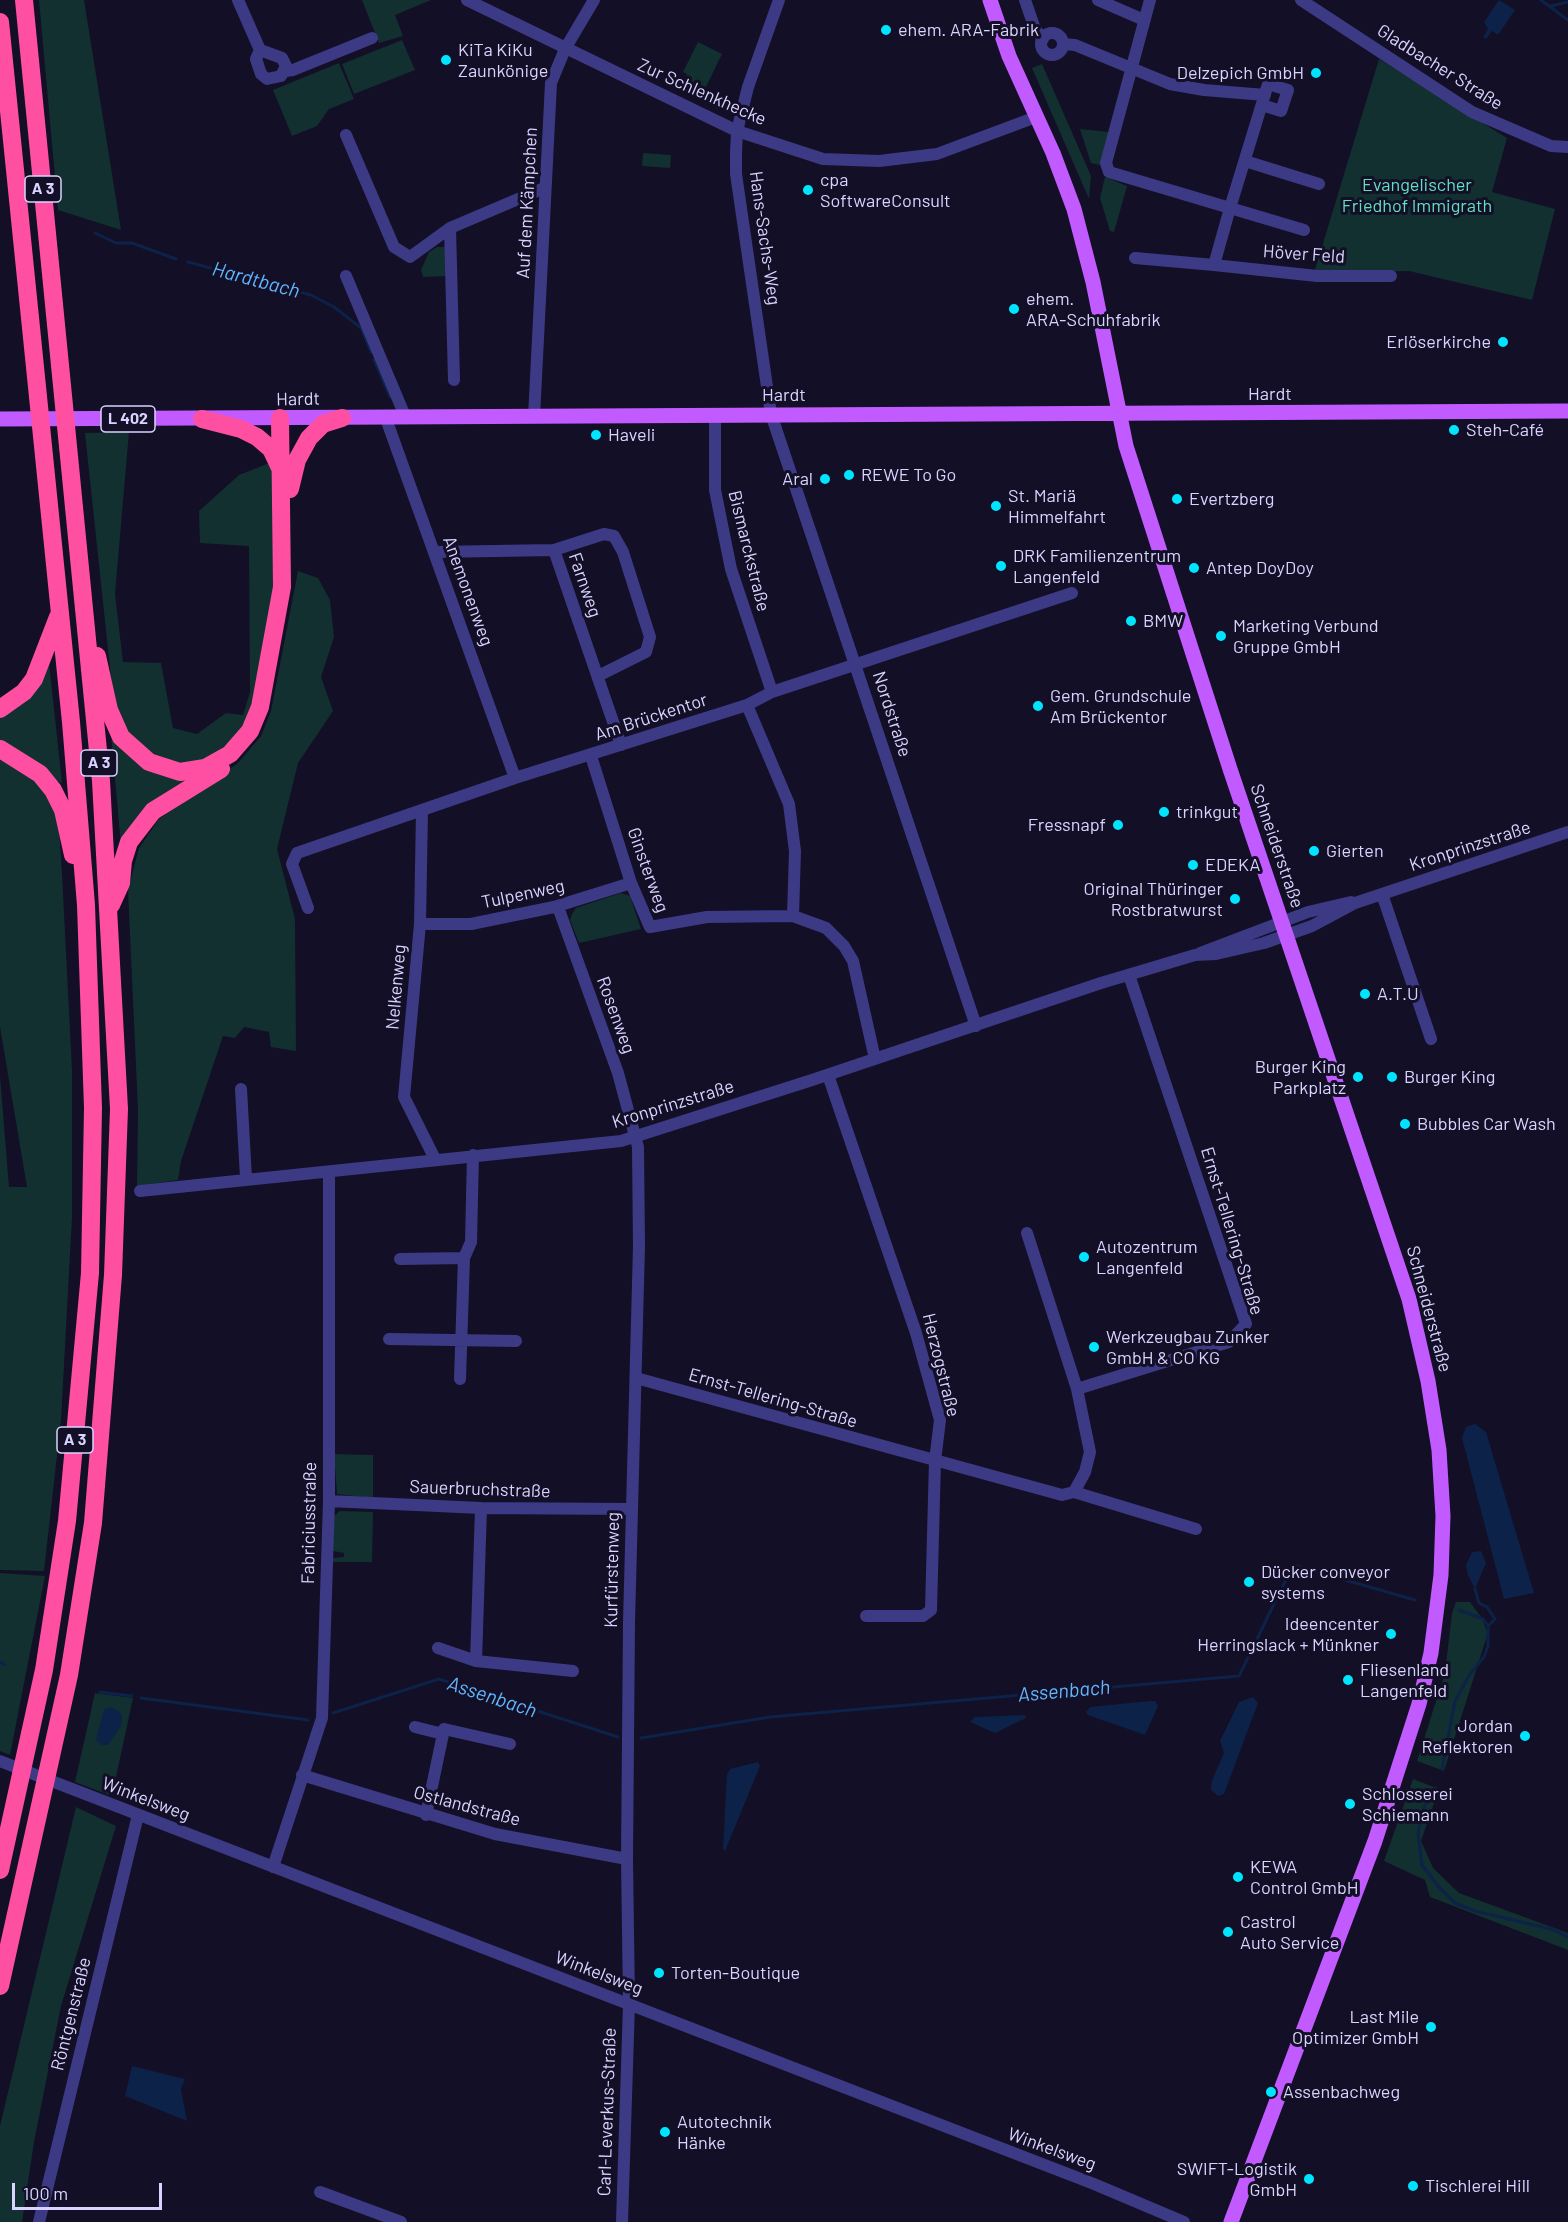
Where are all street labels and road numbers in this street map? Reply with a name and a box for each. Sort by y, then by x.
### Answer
street label: Gladbacher Straße [1373,20,1507,114]
street label: Zur Schlenkhecke [634,54,770,130]
street label: Auf dem Kämpchen [512,127,542,279]
street label: Hans-Sachs-Weg [745,170,785,306]
road number: A 3 [25,176,61,202]
street label: Höver Feld [1262,240,1346,268]
street label: Hardt [1248,383,1292,405]
street label: Hardt [762,384,806,406]
street label: Hardt [276,388,320,410]
road number: L 402 [101,406,155,432]
street label: Bismarckstraße [724,488,774,614]
street label: Anemonenweg [438,533,498,649]
street label: Farnweg [564,550,606,620]
street label: Nordstraße [868,668,916,760]
street label: Am Brückentor [592,689,710,745]
road number: A 3 [81,750,117,776]
street label: Schneiderstraße [1246,781,1308,911]
street label: Kronprinzstraße [1407,816,1533,876]
street label: Ginsterweg [623,825,673,915]
street label: Tulpenweg [480,875,566,913]
street label: Nelkenweg [382,943,410,1031]
street label: Rosenweg [592,974,640,1056]
street label: Kronprinzstraße [609,1075,737,1133]
street label: Ernst-Tellering-Straße [1196,1144,1268,1318]
street label: Schneiderstraße [1402,1244,1456,1374]
street label: Herzogstraße [918,1311,964,1419]
street label: Ernst-Tellering-Straße [686,1364,860,1432]
road number: A 3 [57,1427,93,1453]
street label: Fabriciusstraße [297,1462,321,1584]
street label: Sauerbruchstraße [409,1476,551,1502]
street label: Kurfürstenweg [600,1512,624,1628]
street label: Winkelsweg [99,1772,193,1826]
street label: Ostlandstraße [411,1781,523,1831]
street label: Winkelsweg [552,1946,646,2000]
street label: Röntgenstraße [46,1955,96,2073]
street label: Carl-Leverkus-Straße [593,2027,621,2197]
street label: Winkelsweg [1005,2123,1099,2175]

